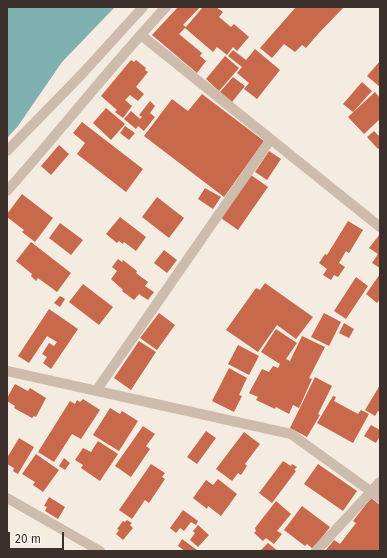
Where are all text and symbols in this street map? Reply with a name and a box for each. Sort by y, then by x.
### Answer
scale bar [10,524,66,550]
text: 20 m [15,532,41,546]

